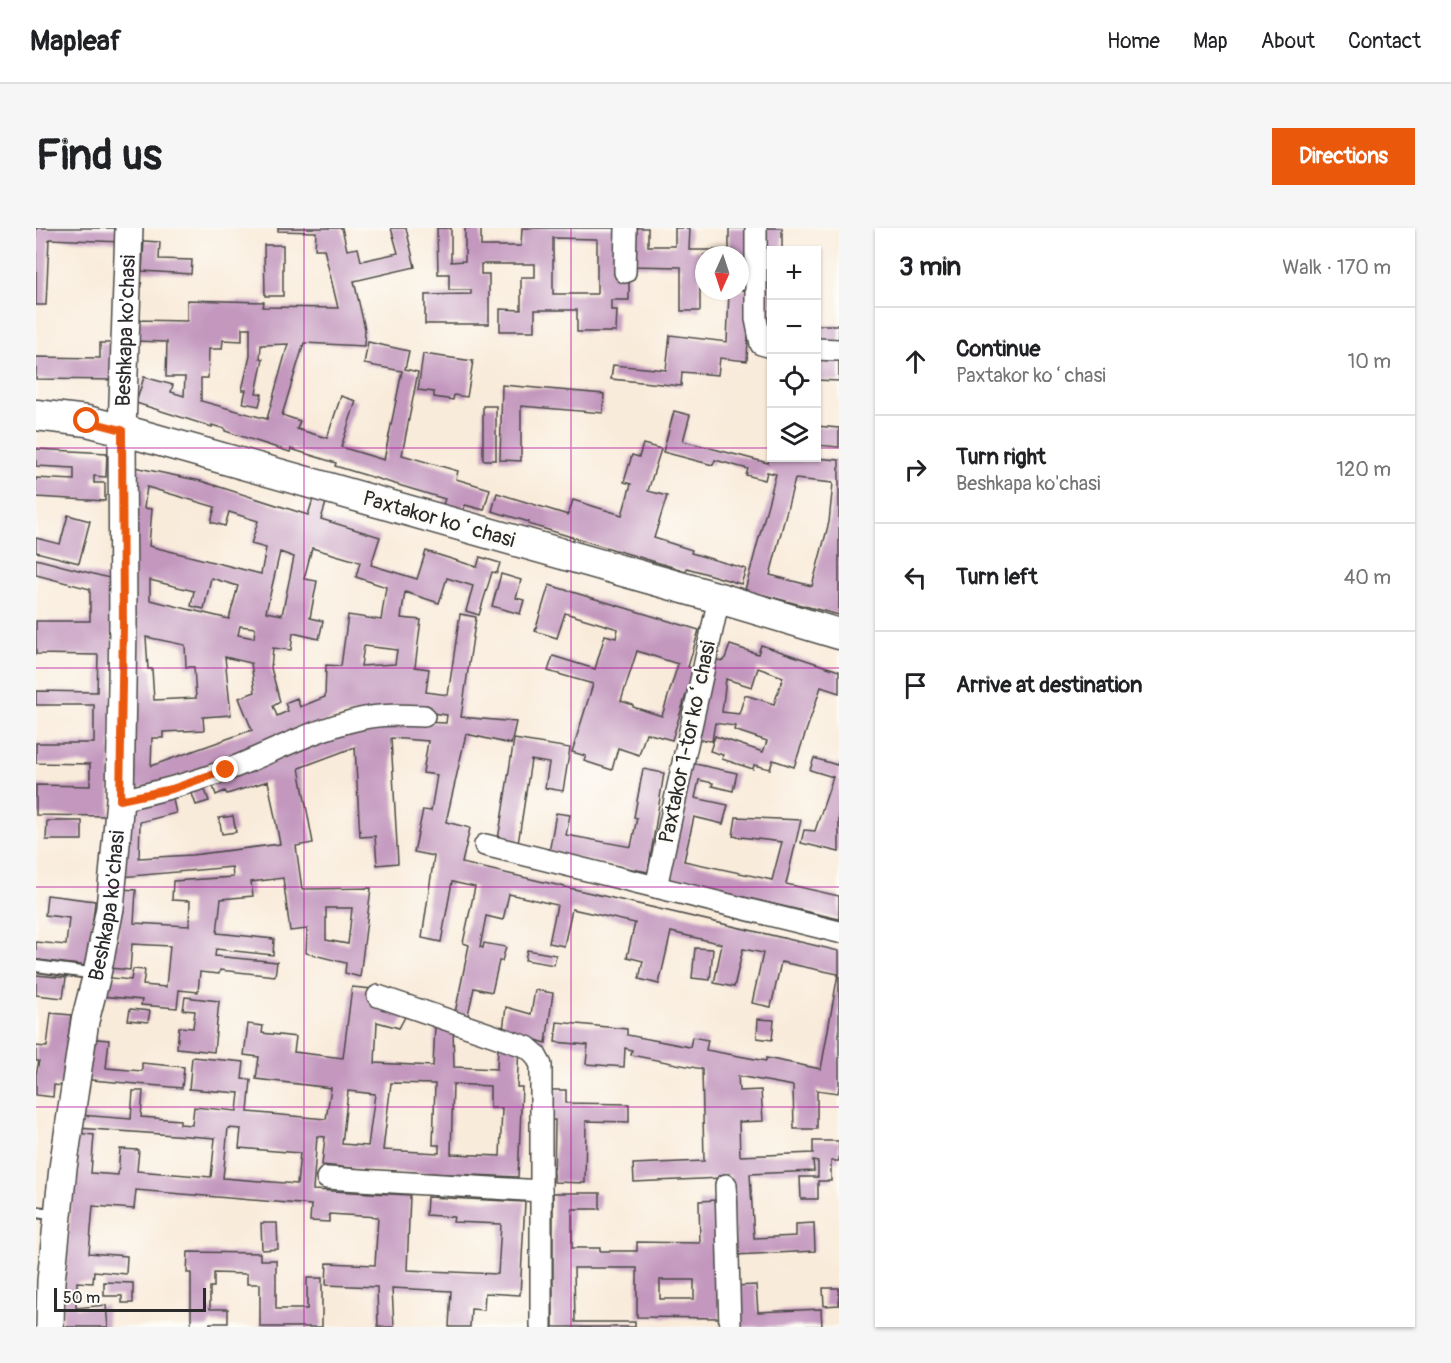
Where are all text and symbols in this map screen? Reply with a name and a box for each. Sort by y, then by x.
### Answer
text: Mapleaf [30,24,121,59]
text: Home [1107,28,1160,55]
text: Map [1193,28,1228,55]
text: About [1261,28,1315,55]
text: Contact [1348,28,1421,55]
button: Directions [1272,128,1415,185]
text: Find us [36,130,162,182]
north arrow [695,246,749,300]
map controls [767,246,821,462]
button: + [767,246,821,300]
text: 3 min [899,251,961,283]
street label: Beshkapa ko'chasi [110,254,142,407]
text: Walk · 170 m [1282,255,1391,280]
button: − [767,300,821,354]
text: Continue [956,335,1040,363]
icon: ahead [899,345,932,378]
text: 10 m [1347,349,1391,374]
button: locate [767,354,821,408]
text: Paxtakor koʻchasi [956,363,1106,388]
route start [73,407,99,433]
button: layers [767,408,821,462]
text: Turn right [956,443,1046,471]
icon: right [899,453,932,486]
text: 120 m [1336,457,1391,482]
text: Beshkapa ko'chasi [956,471,1101,496]
street label: Paxtakor koʻchasi [360,485,518,554]
icon: left [899,561,932,594]
text: Turn left [956,563,1038,591]
text: 40 m [1344,565,1391,590]
street label: Paxtakor 1-tor koʻchasi [653,638,722,846]
icon: arrive [899,669,932,702]
text: Arrive at destination [956,671,1142,699]
route end [212,756,238,782]
street label: Beshkapa ko'chasi [83,829,131,984]
scale bar [54,1285,206,1312]
text: 50 m [63,1288,100,1308]

